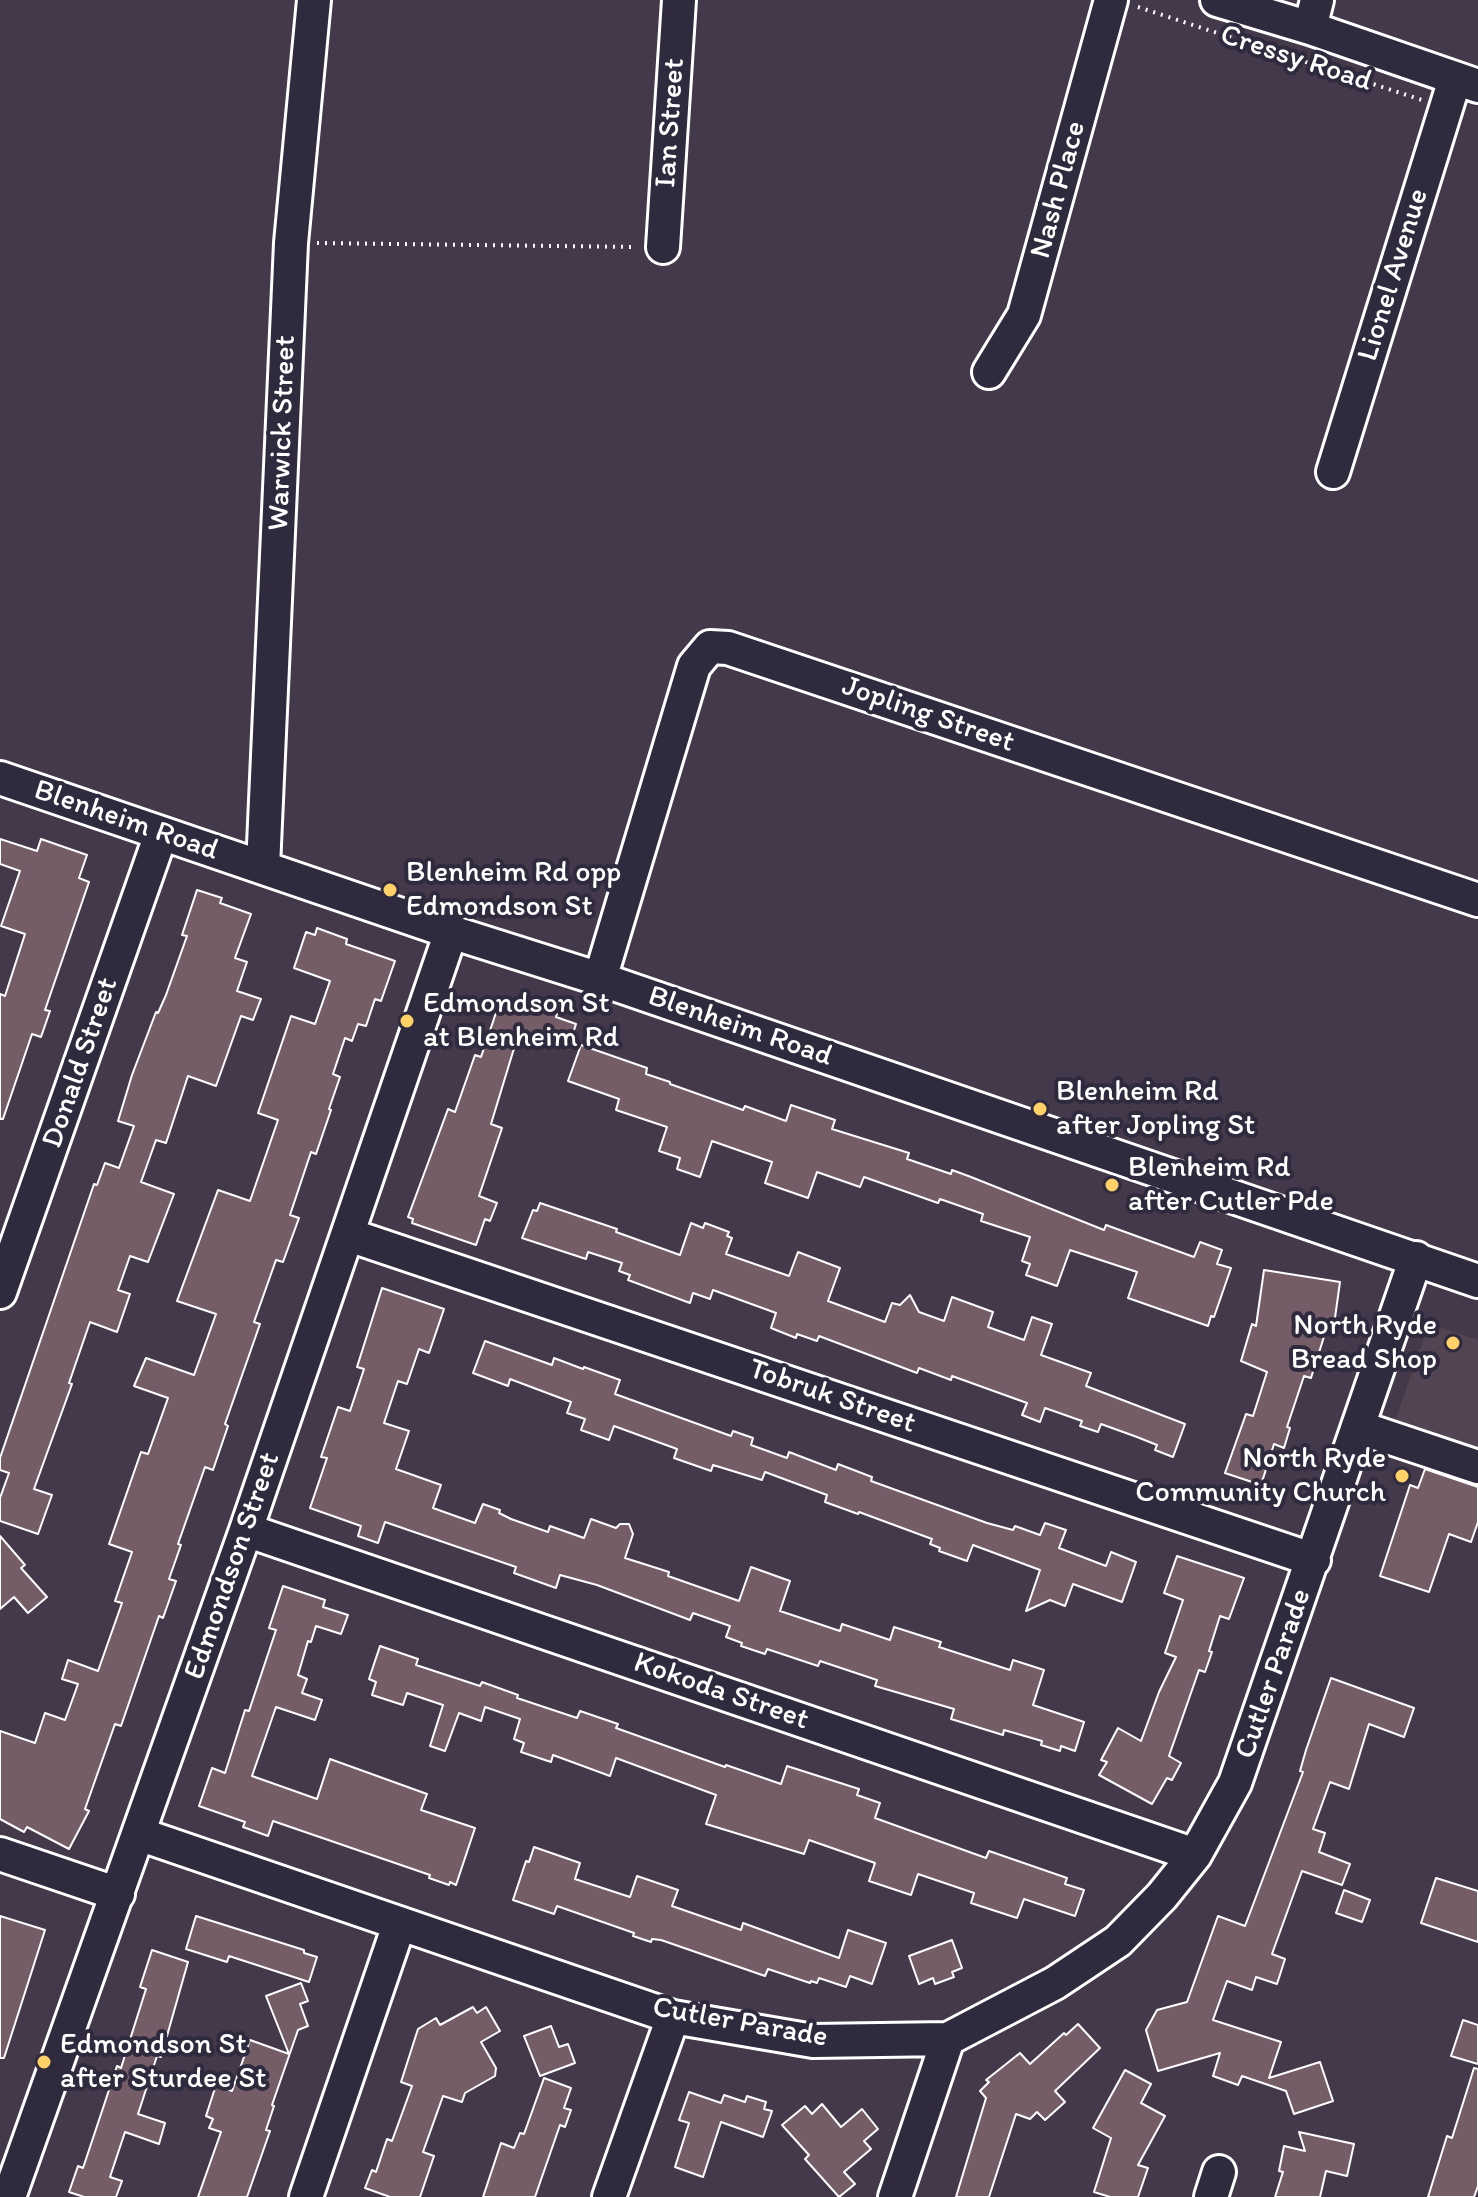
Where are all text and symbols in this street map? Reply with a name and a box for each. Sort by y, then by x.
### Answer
street label: Cressy Road [1216,18,1376,100]
street label: Ian Street [649,57,693,189]
street label: Nash Place [1023,118,1095,262]
street label: Lionel Avenue [1351,184,1437,366]
street label: Warwick Street [262,335,304,531]
street label: Jopling Street [837,669,1019,761]
street label: Blenheim Road [29,773,223,869]
place label: Blenheim Rd opp Edmondson St [406,855,621,926]
marker: Blenheim Rd opp Edmondson St [381,881,399,899]
street label: Donald Street [35,973,127,1153]
street label: Blenheim Road [643,979,837,1075]
place label: Edmondson St at Blenheim Rd [423,986,619,1056]
marker: Edmondson St at Blenheim Rd [398,1012,416,1030]
place label: Blenheim Rd after Jopling St [1056,1074,1255,1144]
marker: Blenheim Rd after Jopling St [1031,1100,1049,1118]
place label: Blenheim Rd after Cutler Pde [1128,1150,1334,1220]
marker: Blenheim Rd after Cutler Pde [1103,1176,1121,1194]
place label: North Ryde Bread Shop [1291,1308,1437,1378]
marker: North Ryde Bread Shop [1444,1334,1462,1352]
street label: Tobruk Street [744,1352,920,1442]
place label: North Ryde Community Church [1135,1441,1386,1512]
street label: Edmondson Street [177,1448,289,1684]
marker: North Ryde Community Church [1393,1467,1411,1485]
street label: Cutler Parade [1228,1584,1320,1764]
street label: Kokoda Street [629,1645,813,1739]
street label: Cutler Parade [650,1990,830,2056]
place label: Edmondson St after Sturdee St [60,2027,267,2098]
marker: Edmondson St after Sturdee St [35,2053,53,2071]

